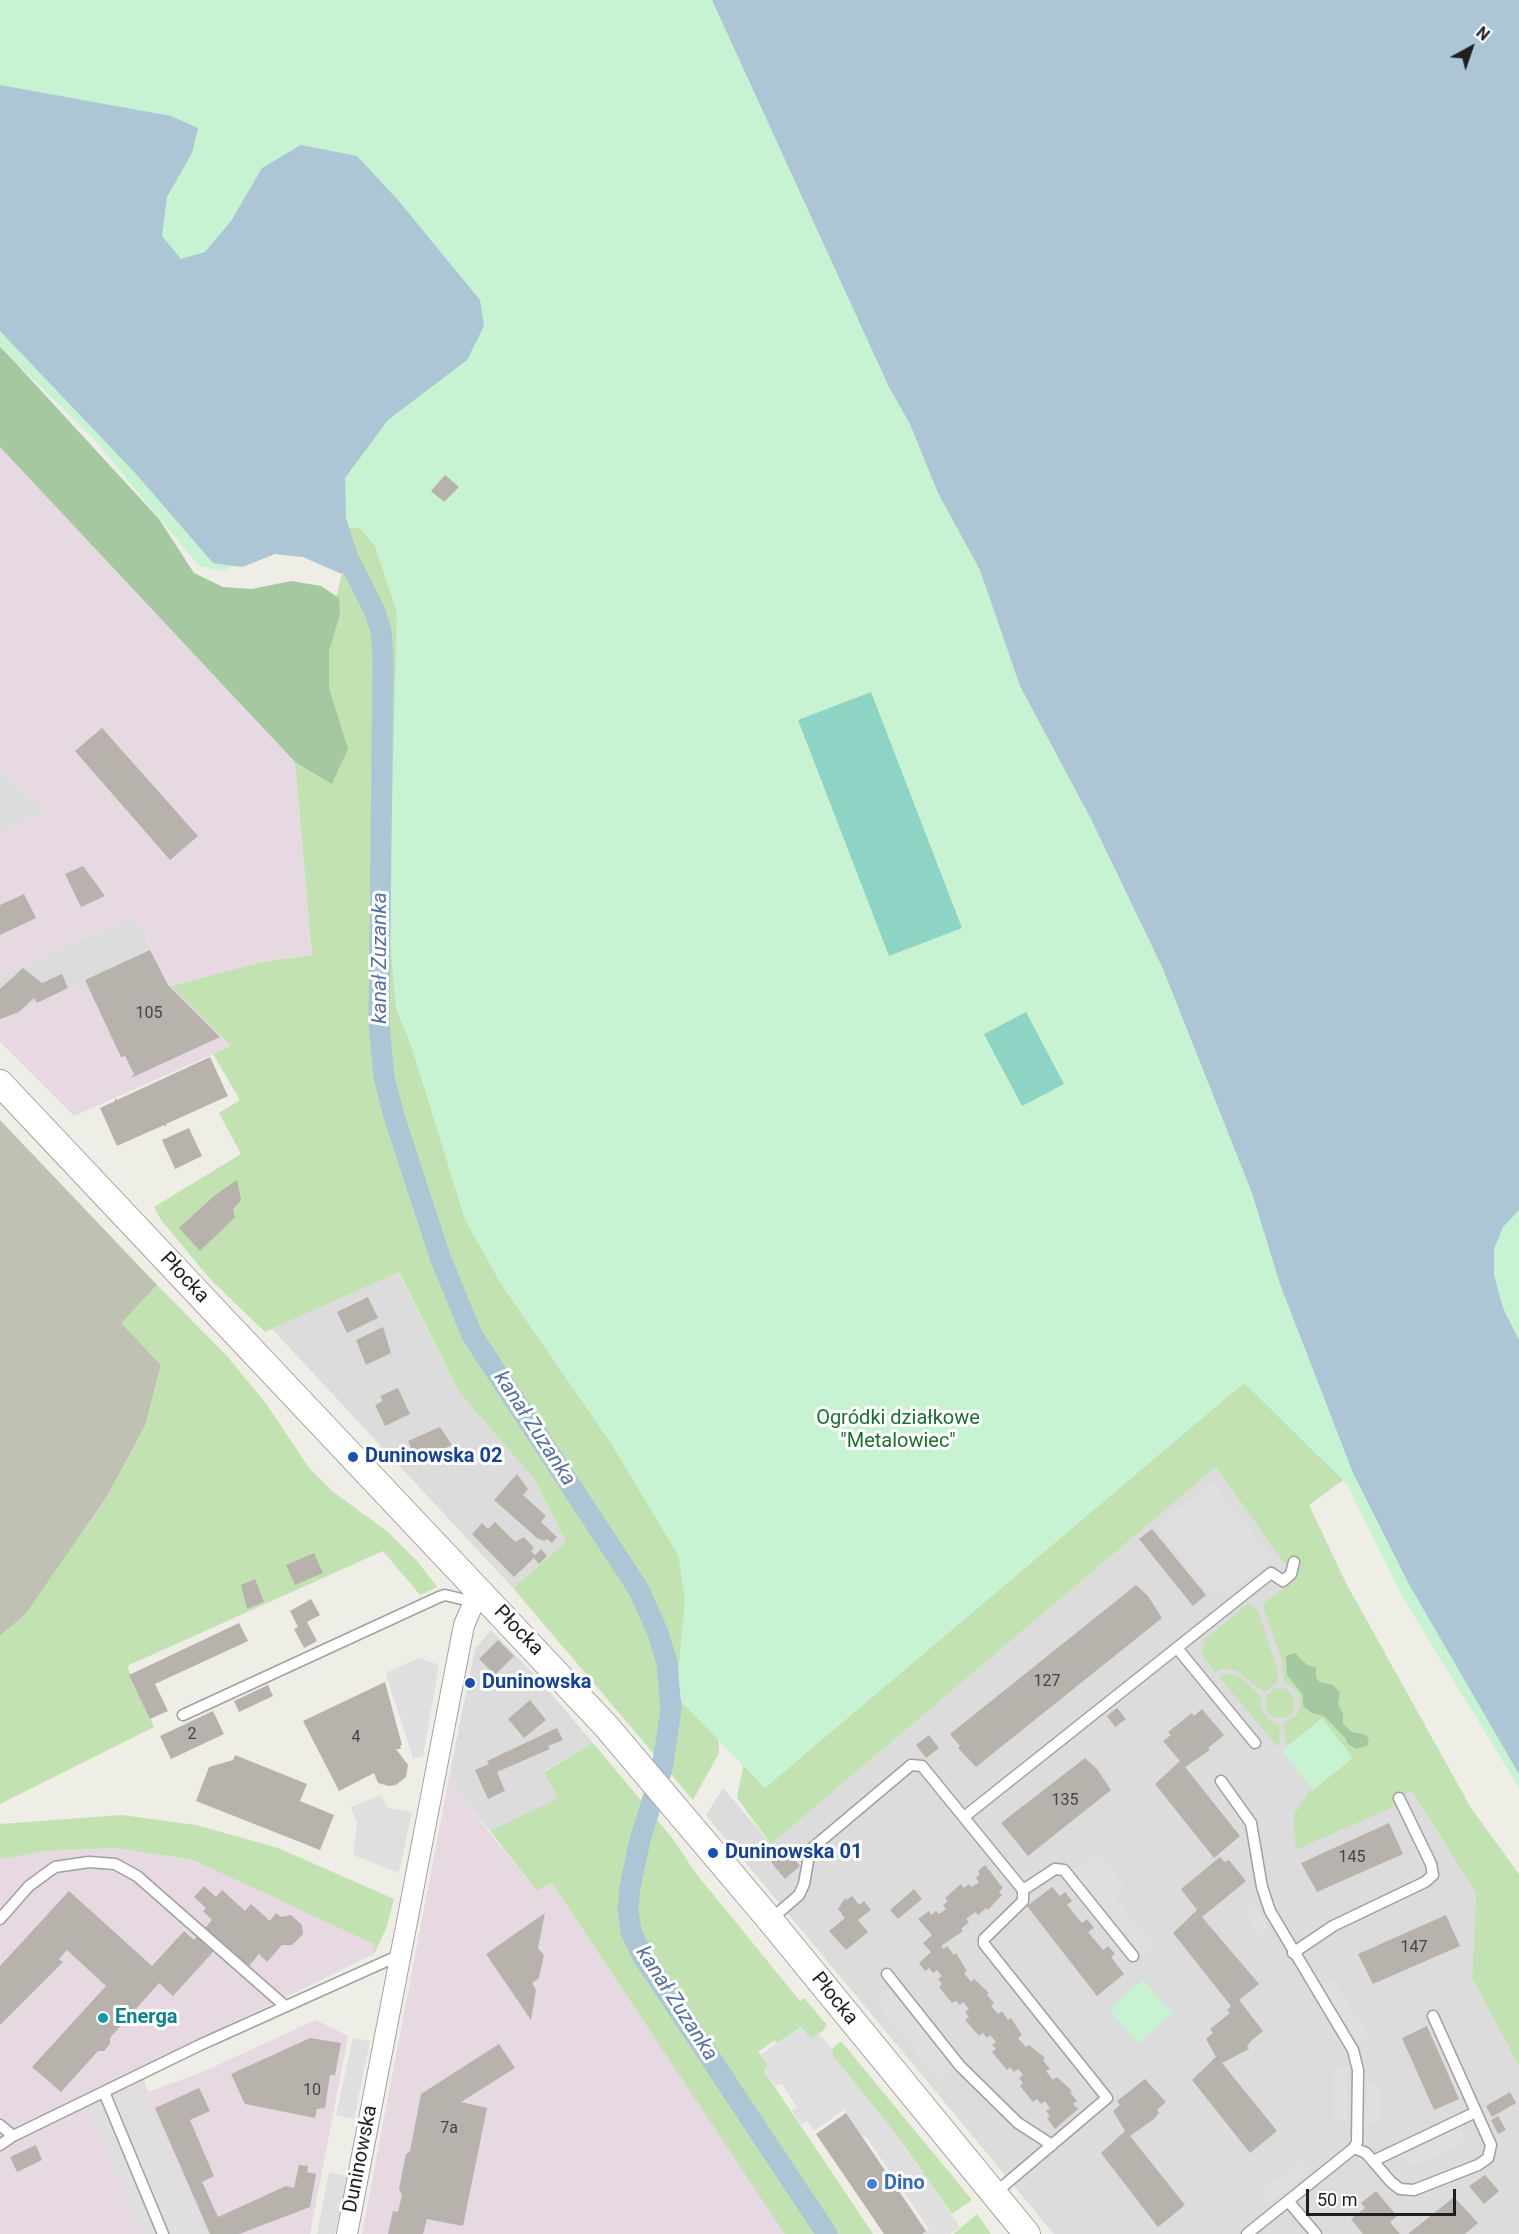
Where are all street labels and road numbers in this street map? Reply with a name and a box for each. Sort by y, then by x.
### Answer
street label: Płocka [154,1248,214,1308]
street label: Płocka [488,1601,548,1661]
street label: Płocka [806,1968,862,2030]
street label: Duninowska [339,2103,383,2215]

